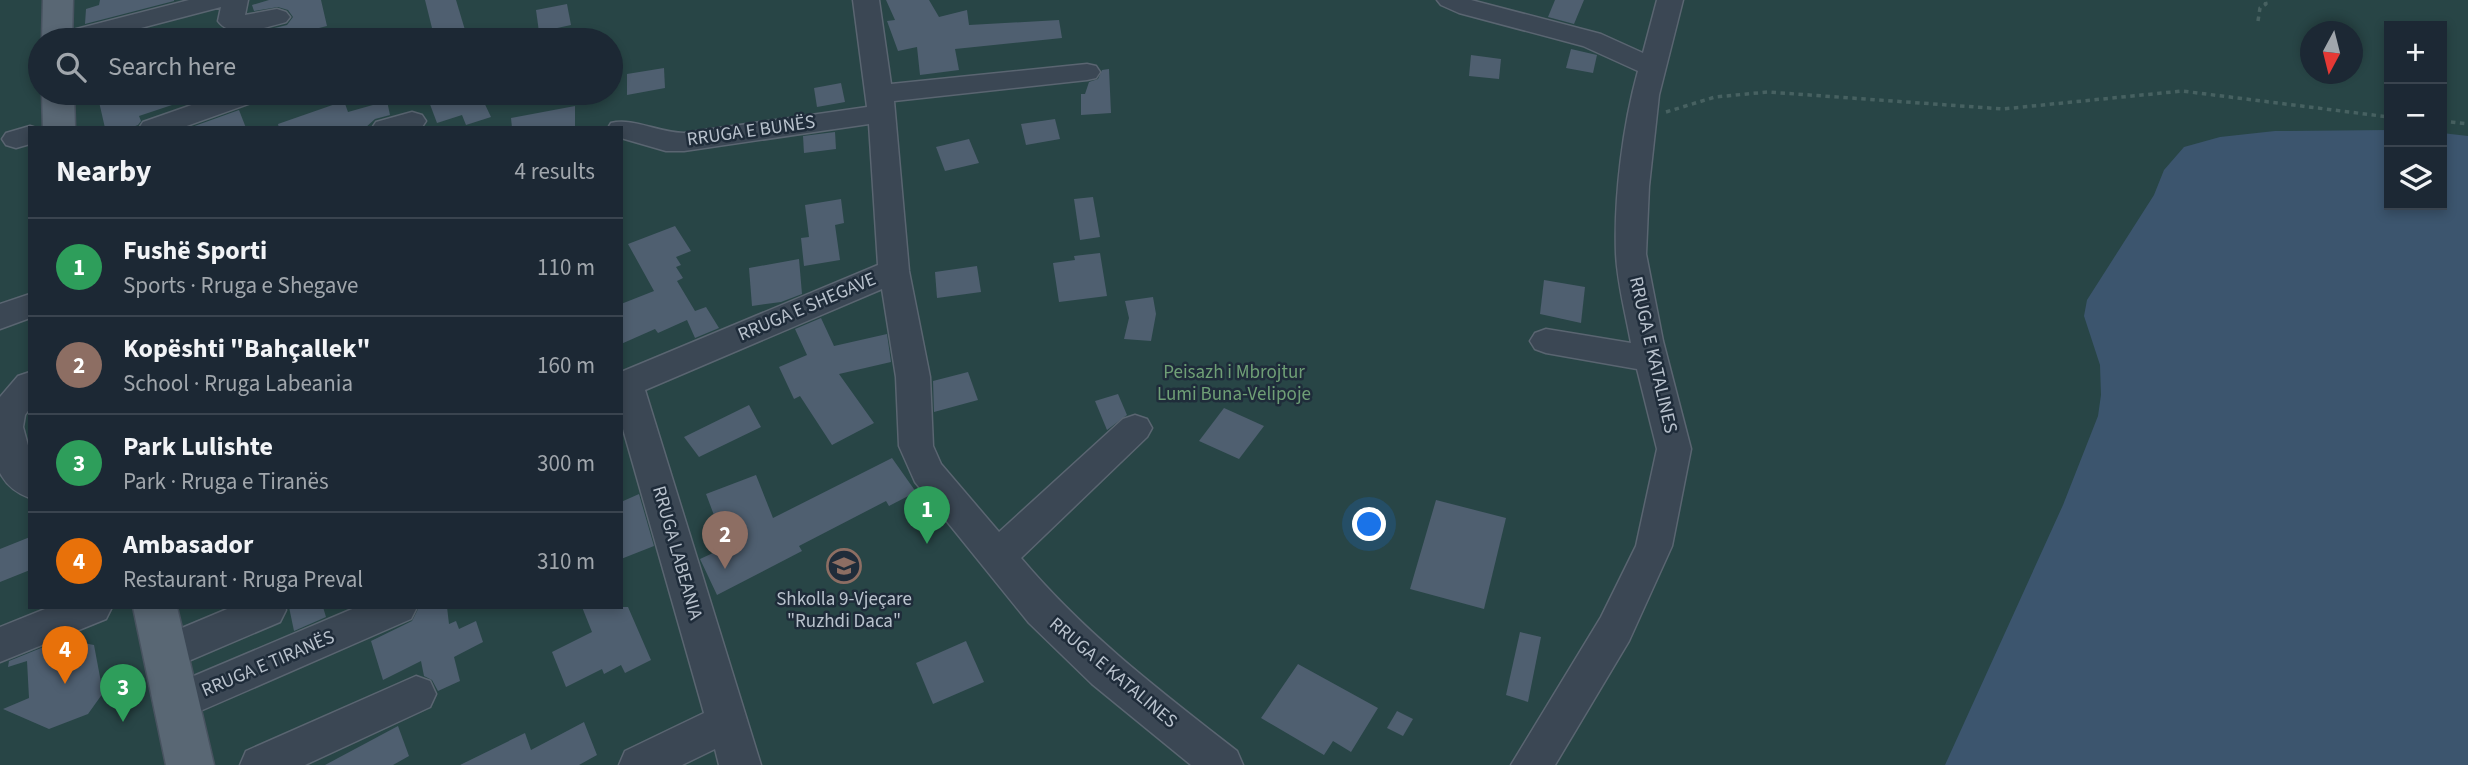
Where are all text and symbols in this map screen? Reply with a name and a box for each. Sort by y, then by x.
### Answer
north arrow [2300,21,2363,84]
map controls [2384,21,2447,210]
button: + [2384,21,2447,84]
search box [28,28,623,105]
icon: search [52,48,90,86]
text: Search here [108,48,236,85]
button: − [2384,84,2447,147]
street label: RRUGA E BUNËS [685,109,817,153]
button: layers [2384,147,2447,210]
text: Nearby [56,150,151,193]
text: 4 results [515,155,595,188]
text: Fushë Sporti [123,232,267,269]
text: 1 [73,251,85,284]
text: 110 m [537,251,595,284]
street label: RRUGA E SHEGAVE [734,266,880,348]
text: Sports · Rruga e Shegave [123,269,358,302]
street label: RRUGA E KATALINES [1622,274,1684,436]
text: Kopështi "Bahçallek" [123,330,370,367]
text: 2 [73,349,85,382]
text: 160 m [537,349,595,382]
park label: Peisazh i Mbrojtur Lumi Buna-Velipoje [1157,359,1311,408]
text: School · Rruga Labeania [123,367,353,400]
text: Park Lulishte [123,428,273,465]
text: 3 [73,447,85,480]
text: 300 m [537,447,595,480]
text: Park · Rruga e Tiranës [123,465,329,498]
street label: RRUGA LABEANIA [645,483,709,624]
pin: 1 [904,486,950,544]
your location [1352,507,1386,541]
pin: 2 [702,511,748,569]
text: Ambasador [123,526,253,563]
text: 4 [73,545,85,578]
text: 310 m [537,545,595,578]
school or university icon: Shkolla 9-Vjeçare "Ruzhdi Daca" [825,547,863,585]
text: Restaurant · Rruga Preval [123,563,363,596]
place label: Shkolla 9-Vjeçare "Ruzhdi Daca" [776,586,912,635]
street label: RRUGA E KATALINES [1043,611,1183,735]
street label: RRUGA E TIRANËS [197,624,339,704]
pin: 4 [42,626,88,684]
pin: 3 [100,664,146,722]

